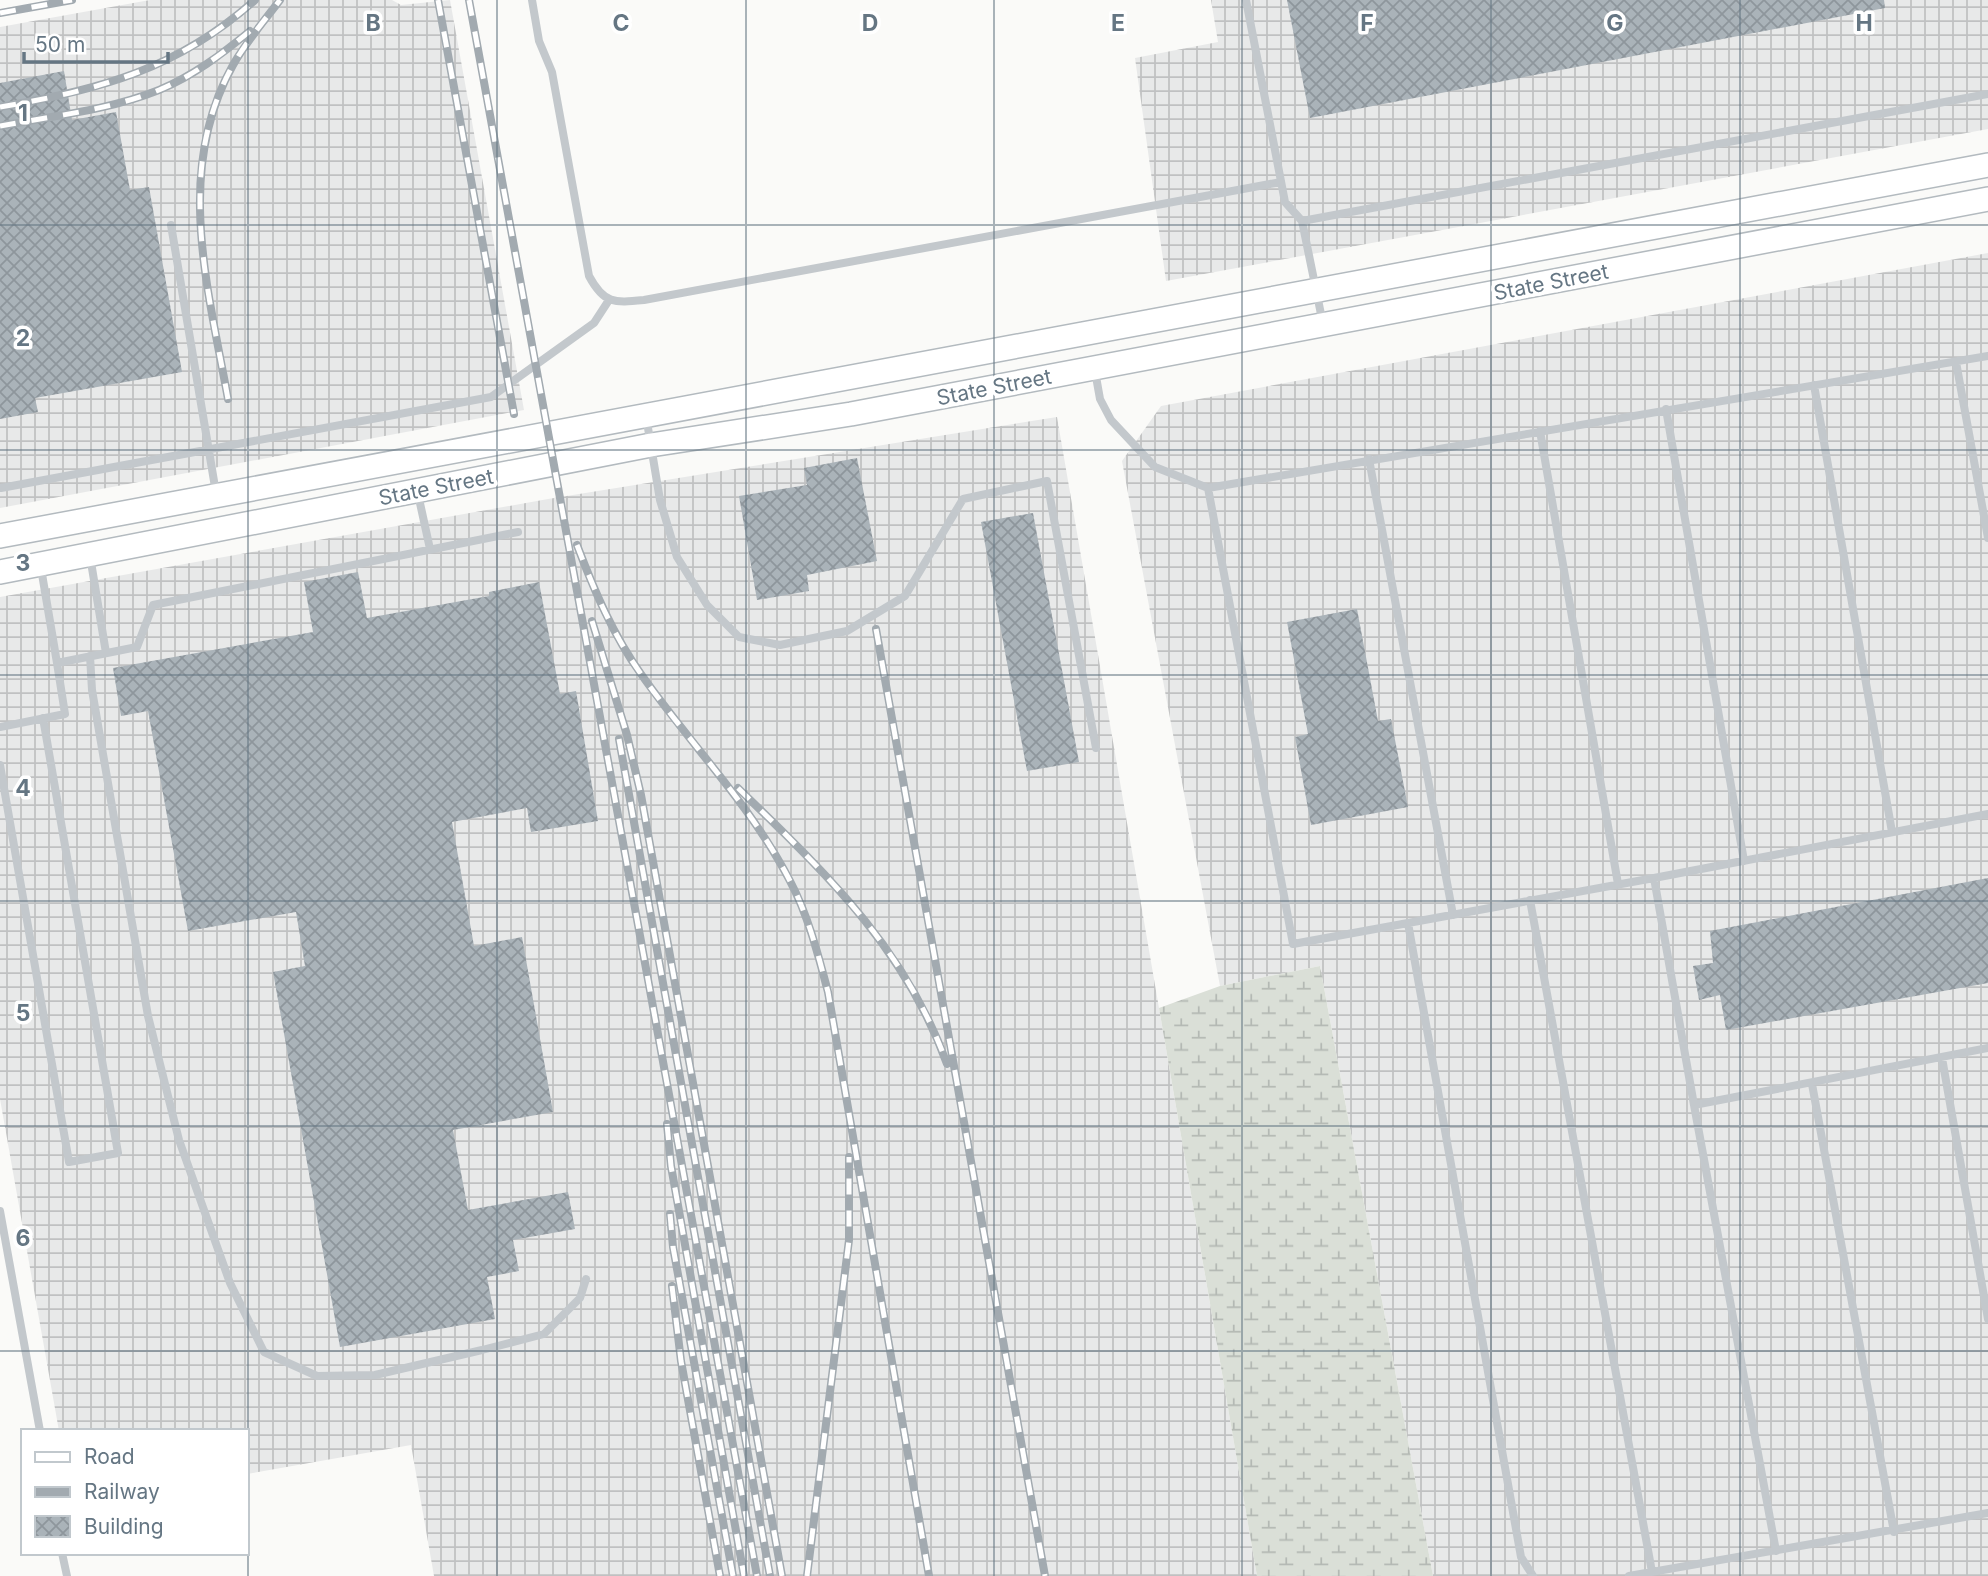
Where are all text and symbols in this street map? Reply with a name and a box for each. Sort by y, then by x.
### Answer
text: B [365,9,381,37]
text: C [612,9,630,37]
text: D [862,9,878,37]
text: E [1111,9,1125,37]
text: F [1360,9,1374,37]
text: G [1606,9,1624,37]
text: H [1855,9,1873,37]
scale bar [24,21,168,65]
text: 50 m [35,32,85,57]
text: 1 [18,99,28,127]
street label: State Street [1492,259,1611,305]
text: 2 [16,324,30,352]
street label: State Street [935,364,1054,410]
street label: State Street [377,464,496,510]
text: 3 [16,549,30,577]
text: 4 [15,774,31,802]
text: 5 [16,999,30,1027]
text: 6 [16,1224,30,1252]
legend [21,1429,248,1555]
text: Road [84,1444,135,1469]
text: Railway [84,1479,160,1504]
text: Building [84,1514,164,1539]

